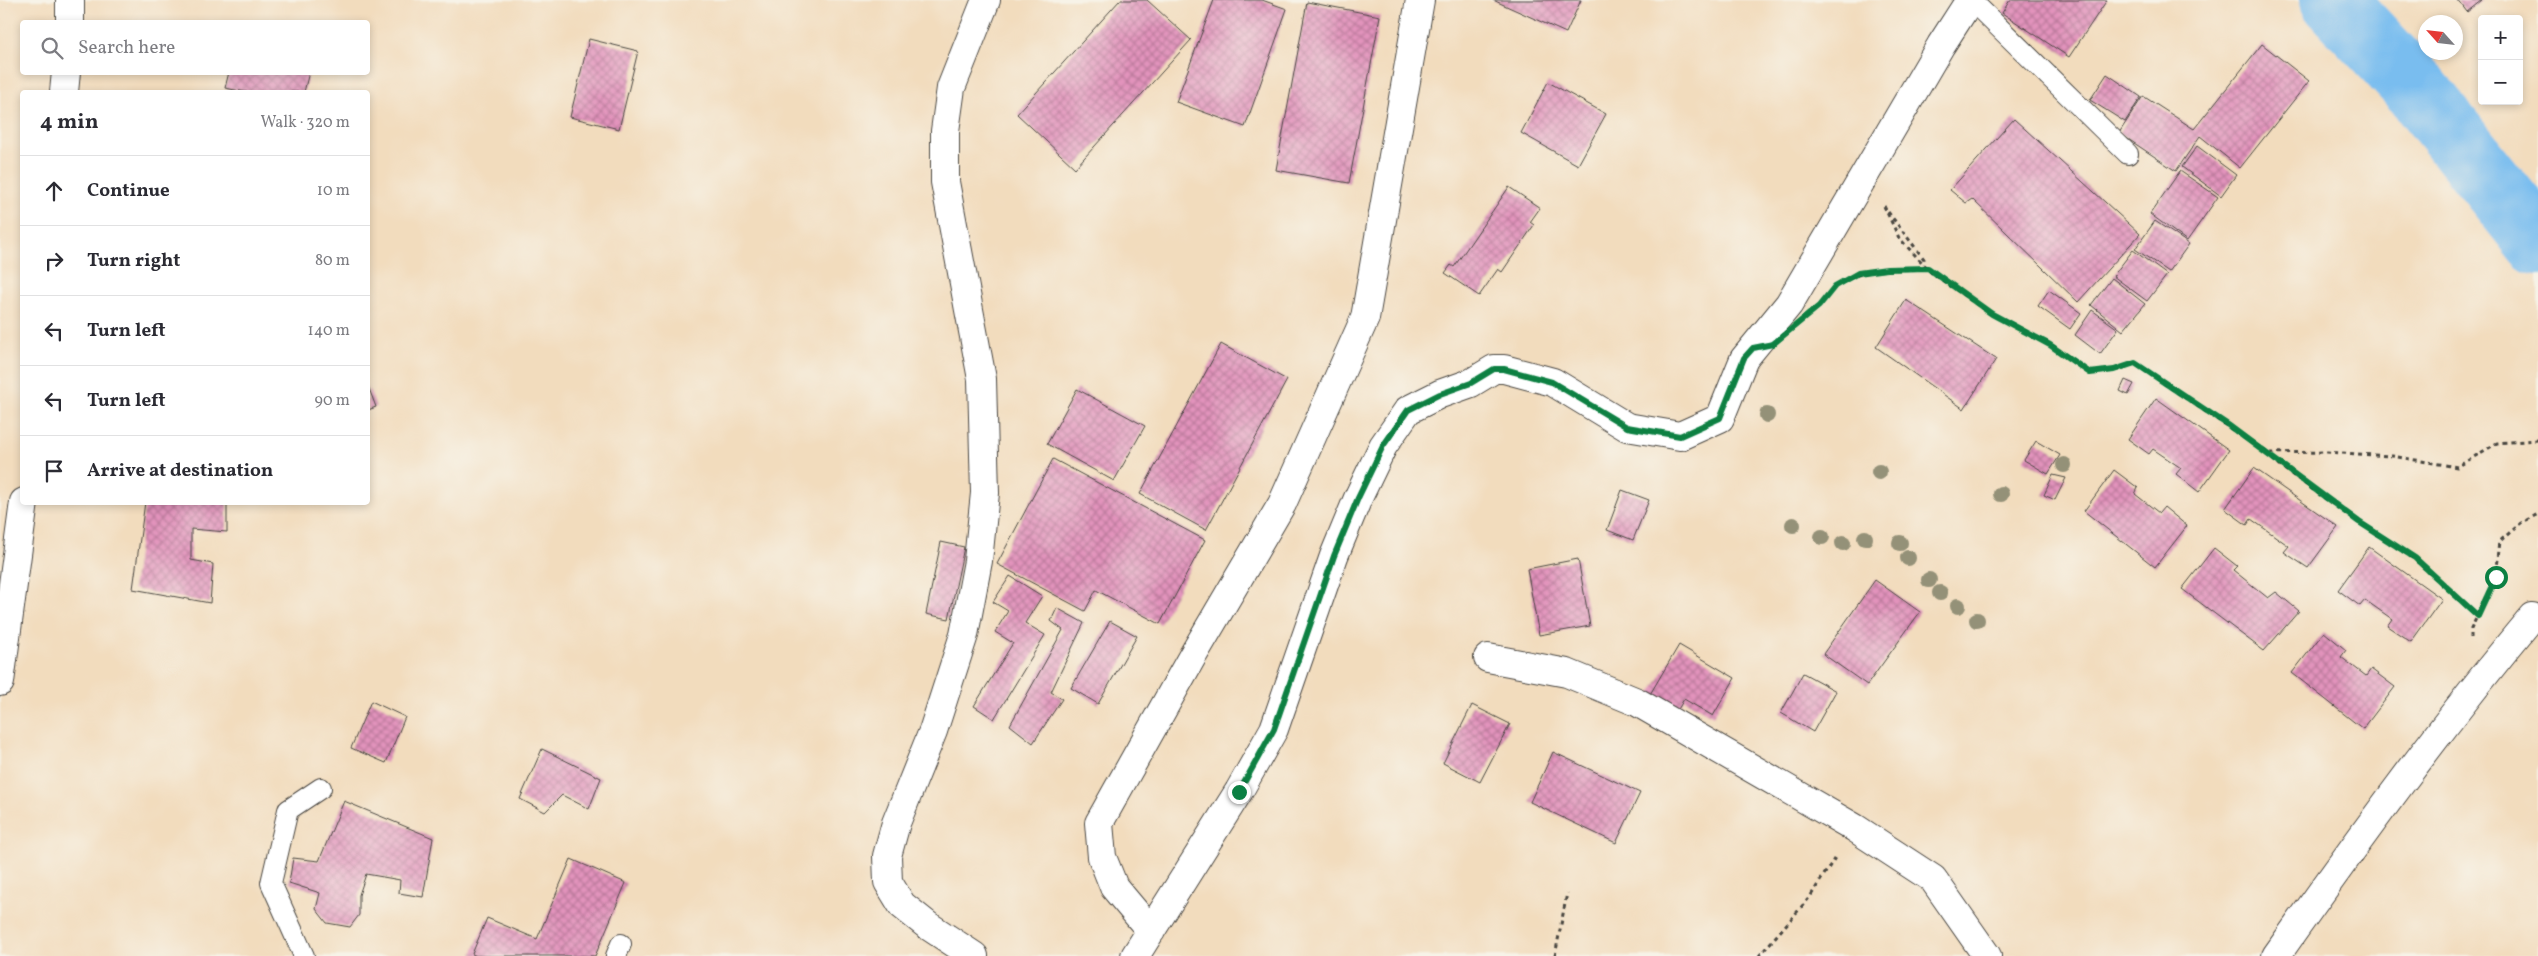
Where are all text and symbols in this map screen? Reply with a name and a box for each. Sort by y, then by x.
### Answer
north arrow [2418,15,2463,60]
map controls [2478,15,2523,105]
button: + [2478,15,2523,60]
search box [20,20,370,75]
icon: search [38,34,66,62]
text: Search here [78,35,175,61]
button: − [2478,60,2523,105]
text: 4 min [40,108,99,137]
text: Walk · 320 m [260,112,350,134]
icon: ahead [40,177,68,205]
text: Continue [87,178,170,204]
text: 10 m [317,180,350,202]
icon: right [40,247,68,275]
text: Turn right [87,248,180,274]
text: 80 m [315,250,350,272]
icon: left [40,317,68,345]
text: Turn left [87,318,166,344]
text: 140 m [308,320,350,342]
icon: left [40,387,68,415]
text: Turn left [87,388,166,414]
text: 90 m [314,390,350,412]
icon: arrive [40,457,68,485]
text: Arrive at destination [87,458,273,484]
route start [2485,566,2508,589]
route end [1228,781,1251,804]

